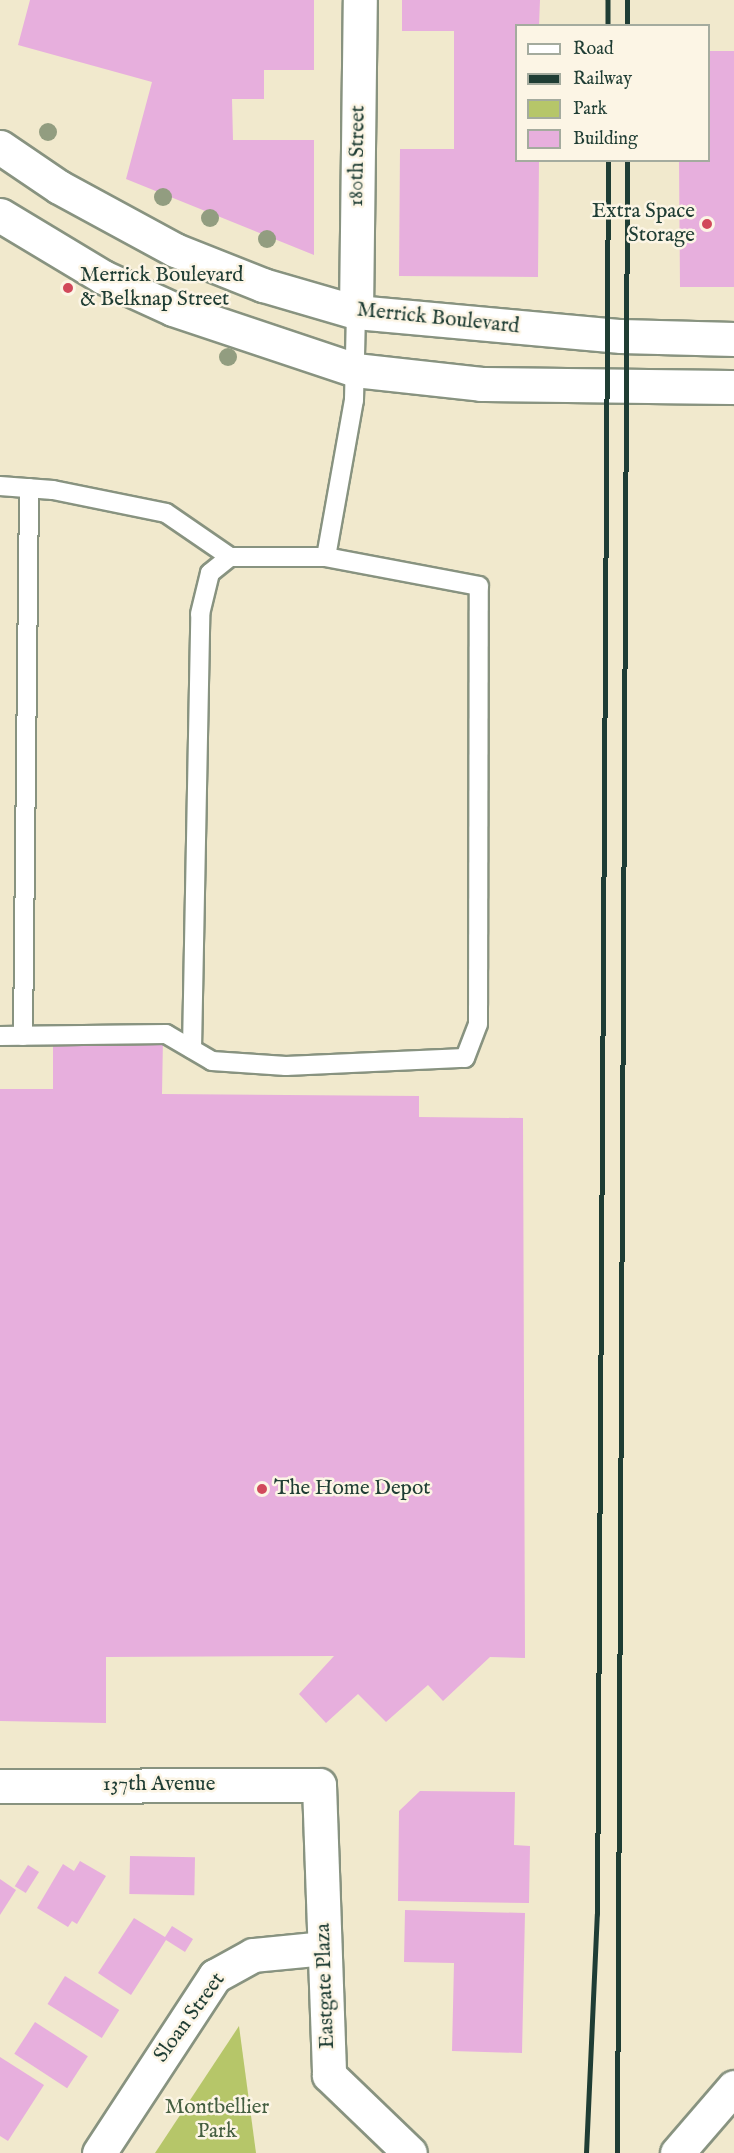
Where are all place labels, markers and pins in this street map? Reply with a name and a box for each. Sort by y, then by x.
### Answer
place label: Extra Space Storage [592,199,695,249]
marker: Extra Space Storage [700,217,714,231]
place label: Merrick Boulevard & Belknap Street [80,263,244,313]
marker: Merrick Boulevard & Belknap Street [61,281,75,295]
place label: The Home Depot [274,1476,431,1502]
marker: The Home Depot [255,1482,269,1496]

